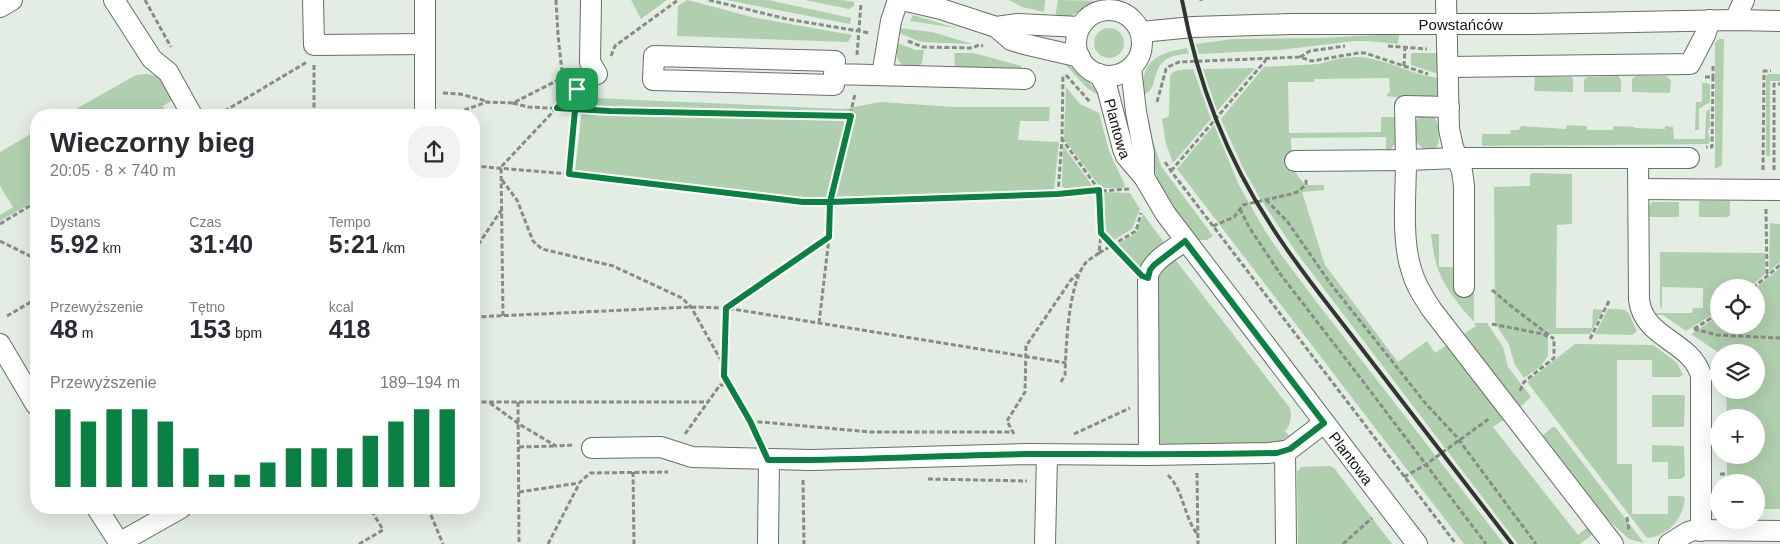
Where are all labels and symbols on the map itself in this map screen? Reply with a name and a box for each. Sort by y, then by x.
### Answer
street label: Powstańców [1419,16,1503,33]
pin [556,68,598,110]
street label: Plantowa [1102,96,1135,162]
street label: Plantowa [1326,428,1377,488]

